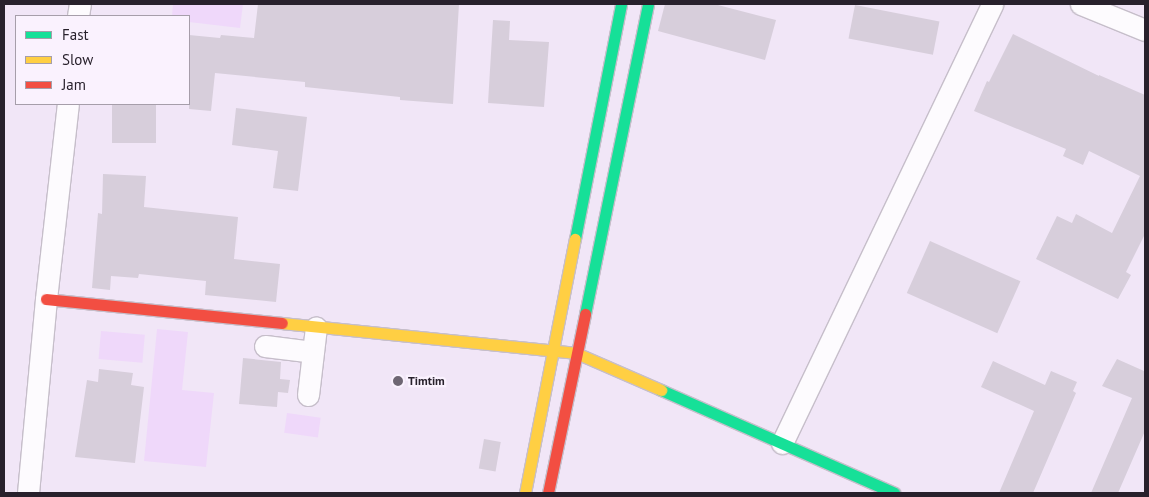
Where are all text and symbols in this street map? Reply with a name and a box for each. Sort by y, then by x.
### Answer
legend [15,15,190,105]
text: Fast [62,25,89,44]
text: Slow [62,50,93,69]
text: Jam [62,75,86,94]
place label: Timtim [408,374,445,388]
marker: Timtim [392,375,404,387]

